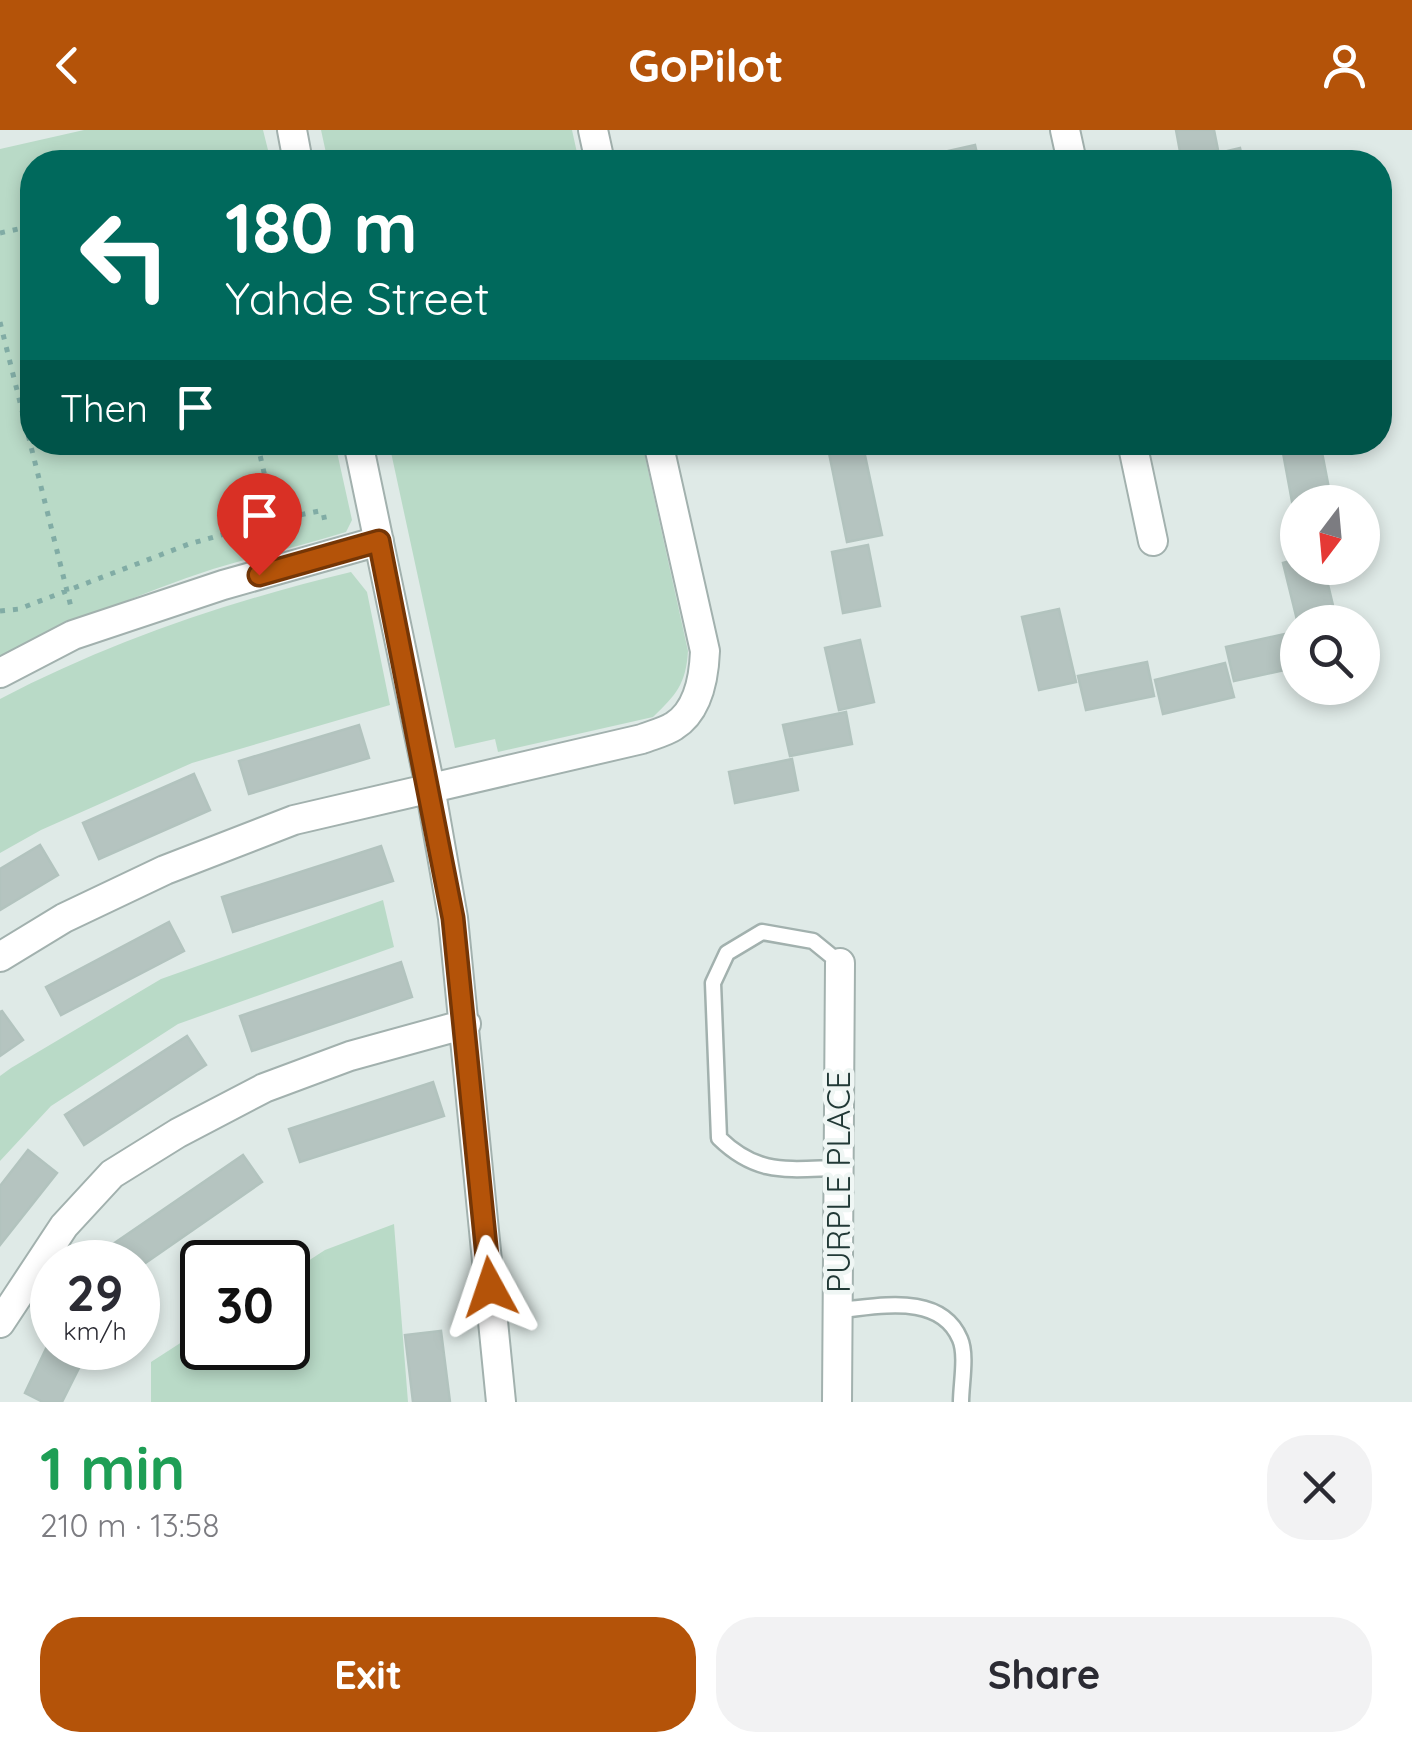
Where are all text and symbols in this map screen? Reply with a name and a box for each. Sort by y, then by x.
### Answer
text: GoPilot [628,37,784,93]
icon: back [40,38,95,93]
icon: person [1317,38,1372,93]
text: 180 m [225,183,418,271]
icon: left [60,190,190,320]
text: Yahde Street [225,270,490,326]
icon: arrive [168,380,223,435]
text: Then [60,384,148,432]
pin [217,473,302,576]
north arrow [1280,485,1380,585]
map controls [1280,485,1380,705]
icon: arrive [232,488,287,543]
button: search [1280,605,1380,705]
street label: PURPLE PLACE [818,1071,858,1293]
position arrow [438,1235,542,1339]
speed limit sign: 30 [180,1240,310,1370]
text: 29 [67,1261,123,1324]
text: km/h [63,1315,127,1346]
text: 1 min [40,1430,185,1505]
button: close [1267,1435,1372,1540]
text: 210 m · 13:58 [40,1505,220,1545]
button: Exit [40,1617,696,1732]
button: Share [716,1617,1372,1732]

